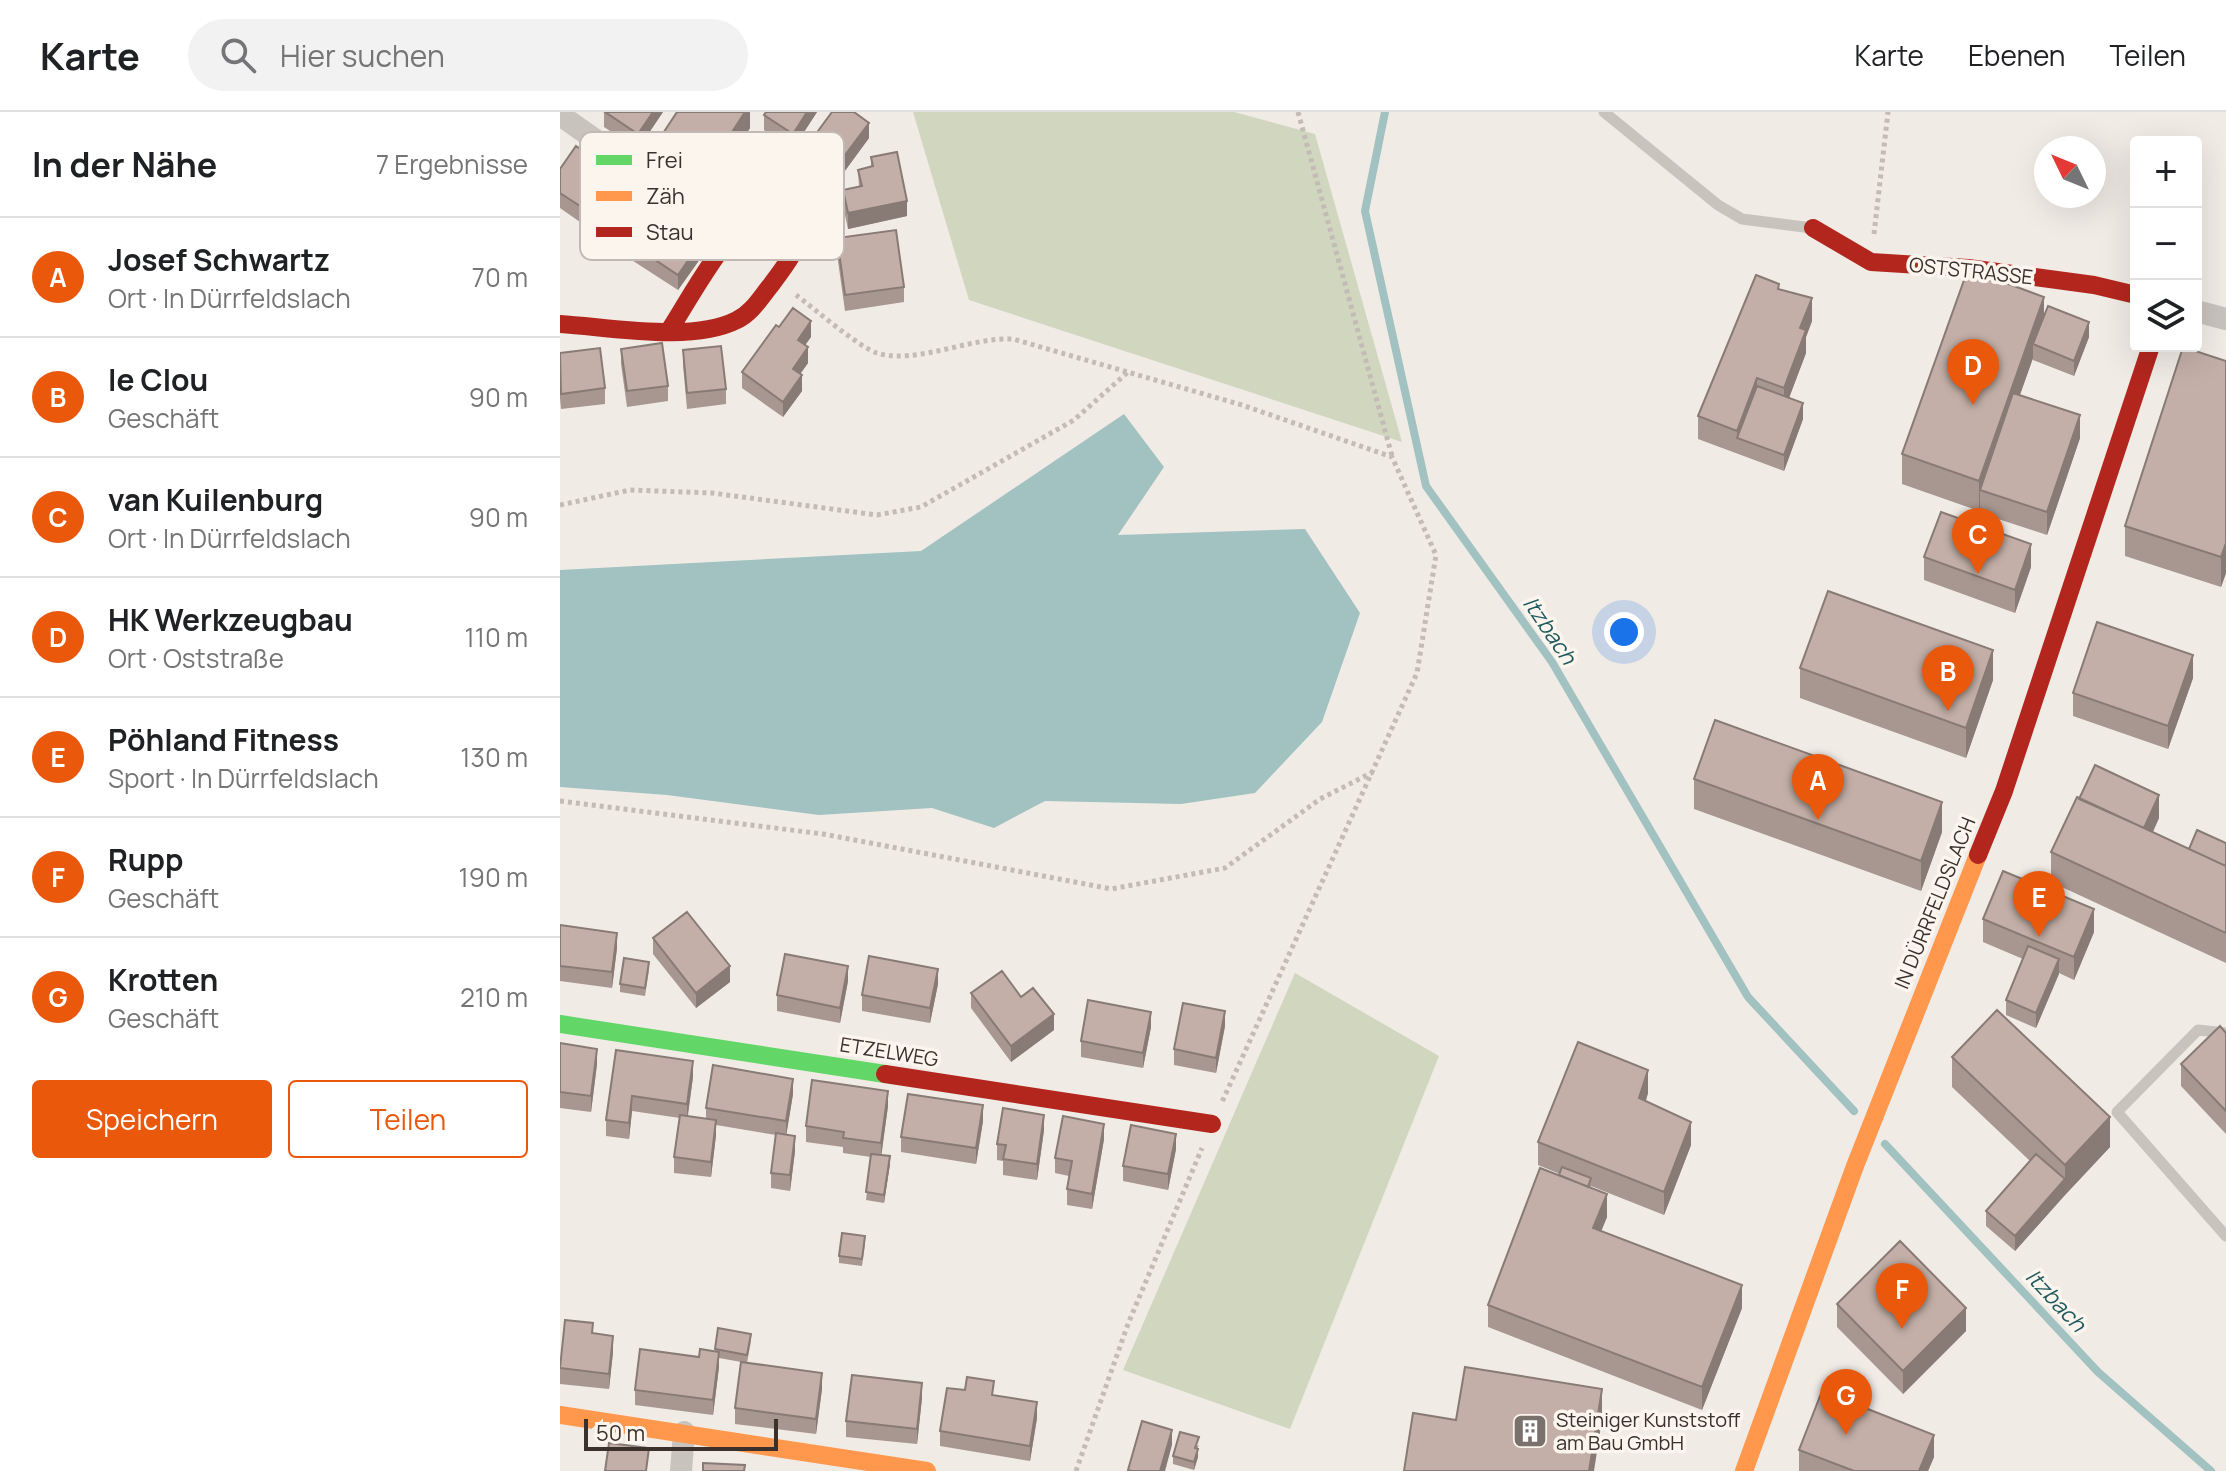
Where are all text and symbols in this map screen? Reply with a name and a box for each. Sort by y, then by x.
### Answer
search box [188,19,748,91]
text: Karte [40,29,140,81]
icon: search [216,33,260,77]
text: Hier suchen [280,35,445,76]
text: Karte [1855,36,1924,74]
text: Ebenen [1968,36,2066,74]
text: Teilen [2110,36,2186,74]
legend [580,132,844,260]
north arrow [2034,136,2106,208]
map controls [2130,136,2202,352]
button: + [2130,136,2202,208]
text: In der Nähe [32,141,217,187]
text: Frei [646,145,683,175]
text: 7 Ergebnisse [376,146,528,182]
text: Zäh [646,181,685,211]
button: − [2130,208,2202,280]
text: Stau [646,217,694,247]
text: Josef Schwartz [108,239,330,280]
street label: OSTSTRASSE [1908,251,2034,290]
text: A [49,259,67,295]
text: 70 m [472,259,528,295]
text: Ort · In Dürrfeldslach [108,280,351,316]
button: layers [2130,280,2202,352]
pin: D [1947,339,1999,405]
text: le Clou [108,359,208,400]
text: B [50,379,66,415]
text: 90 m [469,379,528,415]
text: Geschäft [108,400,219,436]
text: van Kuilenburg [108,479,323,520]
text: C [48,499,68,535]
text: 90 m [469,499,528,535]
pin: C [1952,508,2004,574]
text: Ort · In Dürrfeldslach [108,520,351,556]
water label: Itzbach [1516,590,1584,671]
text: HK Werkzeugbau [108,599,353,640]
your location [1604,612,1644,652]
text: D [49,619,67,655]
text: 110 m [465,619,528,655]
text: Ort · Oststraße [108,640,284,676]
pin: B [1922,645,1974,711]
text: Pöhland Fitness [108,719,339,760]
text: E [50,739,66,775]
text: 130 m [460,739,528,775]
pin: A [1792,754,1844,820]
text: Sport · In Dürrfeldslach [108,760,379,796]
street label: IN DÜRRFELDSLACH [1888,813,1981,993]
text: Rupp [108,839,184,880]
text: F [51,859,65,895]
text: 190 m [459,859,528,895]
pin: E [2013,871,2065,937]
text: Geschäft [108,880,219,916]
text: Krotten [108,959,218,1000]
text: G [48,979,68,1015]
text: 210 m [460,979,528,1015]
text: Geschäft [108,1000,219,1036]
street label: ETZELWEG [838,1030,940,1073]
button: Speichern [32,1080,272,1158]
button: Teilen [288,1080,528,1158]
water label: Itzbach [2019,1262,2094,1339]
pin: F [1876,1263,1928,1329]
pin: G [1820,1369,1872,1435]
place label: Steiniger Kunststoff am Bau GmbH [1556,1406,1741,1456]
building icon: Steiniger Kunststoff am Bau GmbH [1511,1412,1549,1450]
scale bar [584,1415,778,1451]
text: 50 m [596,1418,645,1448]

